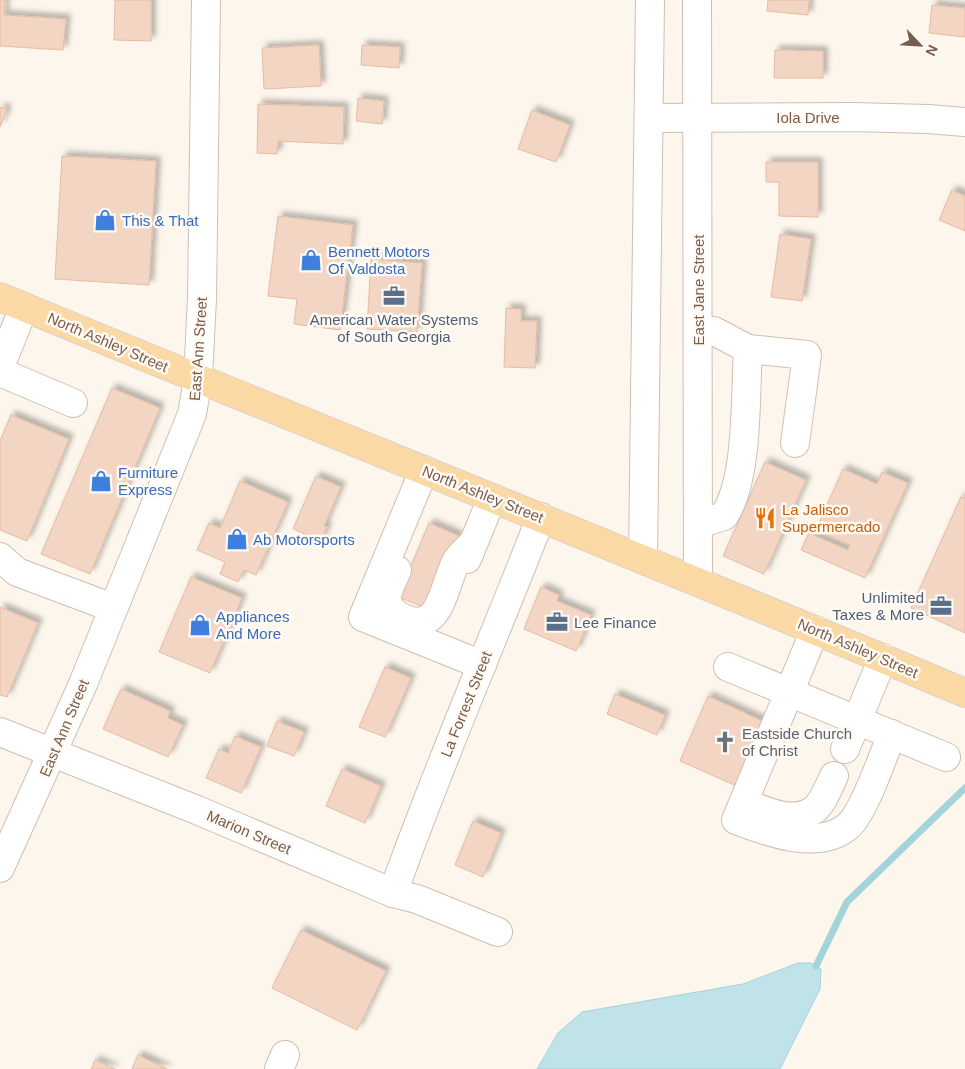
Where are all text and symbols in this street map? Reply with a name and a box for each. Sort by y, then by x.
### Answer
north arrow [895,20,945,70]
text: N [922,43,941,58]
street label: Iola Drive [776,109,840,126]
shop icon: This & That [92,207,118,233]
place label: This & That [122,212,199,229]
street label: East Jane Street [690,234,707,345]
place label: Bennett Motors Of Valdosta [328,243,430,277]
shop icon: Bennett Motors Of Valdosta [298,247,324,273]
office icon: American Water Systems of South Georgia [381,283,407,309]
street label: East Ann Street [186,296,210,402]
street label: North Ashley Street [45,309,172,375]
place label: American Water Systems of South Georgia [310,311,478,345]
street label: North Ashley Street [420,462,547,526]
place label: Furniture Express [118,464,178,498]
shop icon: Furniture Express [88,468,114,494]
place label: La Jalisco Supermercado [782,501,880,535]
restaurant icon: La Jalisco Supermercado [752,505,778,531]
shop icon: Ab Motorsports [224,526,250,552]
place label: Ab Motorsports [253,531,355,548]
place label: Unlimited Taxes & More [832,589,924,623]
office icon: Unlimited Taxes & More [928,593,954,619]
place label: Appliances And More [216,608,289,642]
office icon: Lee Finance [544,609,570,635]
shop icon: Appliances And More [187,612,213,638]
place label: Lee Finance [574,614,657,631]
street label: North Ashley Street [795,615,922,681]
street label: La Forrest Street [437,648,495,759]
street label: East Ann Street [36,676,93,779]
place label: Eastside Church of Christ [742,725,852,759]
church icon: Eastside Church of Christ [712,729,738,755]
street label: Marion Street [204,807,295,858]

